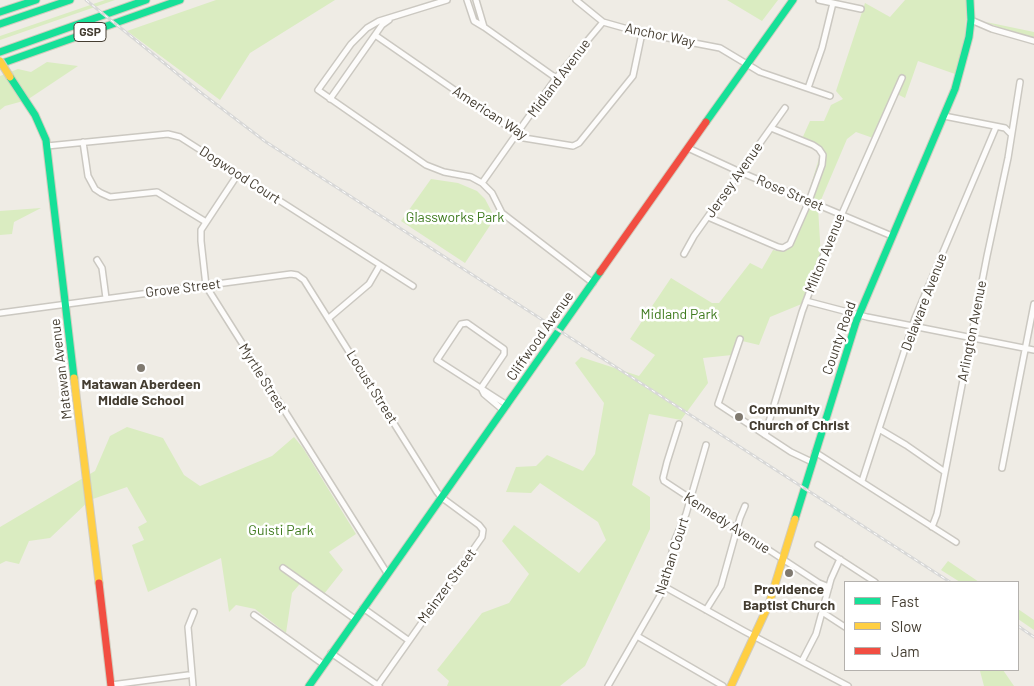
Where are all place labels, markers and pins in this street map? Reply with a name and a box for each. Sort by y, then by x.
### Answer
marker: Matawan Aberdeen Middle School [135,362,147,374]
place label: Matawan Aberdeen Middle School [81,376,201,408]
place label: Community Church of Christ [749,401,849,434]
marker: Community Church of Christ [733,411,745,423]
marker: Providence Baptist Church [783,567,795,579]
place label: Providence Baptist Church [743,581,835,614]

